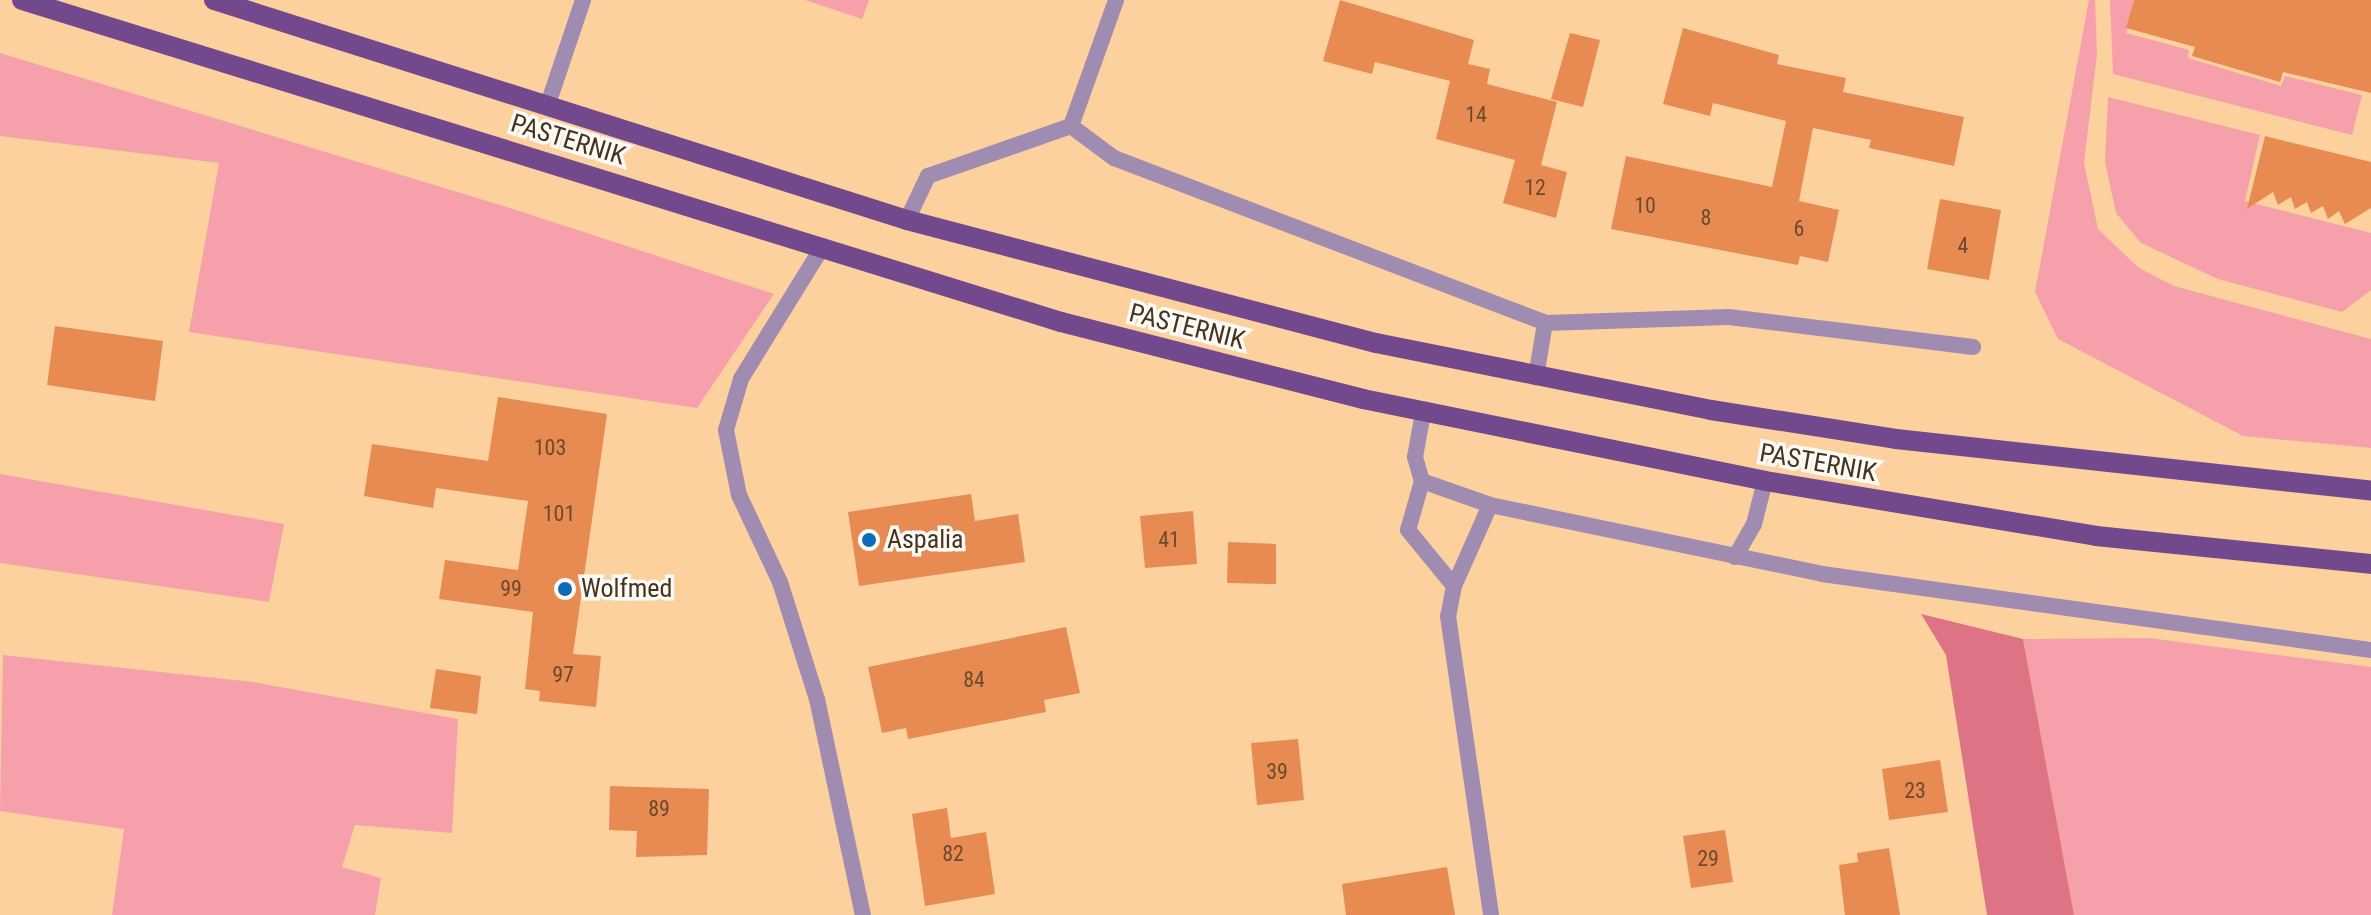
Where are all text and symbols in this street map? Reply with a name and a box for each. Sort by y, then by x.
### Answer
house number: 14 [1465,102,1487,128]
street label: PASTERNIK [507,108,629,172]
house number: 12 [1524,175,1546,201]
house number: 10 [1634,193,1656,219]
house number: 8 [1701,205,1711,231]
house number: 6 [1794,216,1804,242]
house number: 4 [1958,233,1968,259]
street label: PASTERNIK [1126,298,1248,356]
house number: 103 [534,435,566,461]
street label: PASTERNIK [1757,437,1879,489]
house number: 101 [543,501,575,527]
place label: Aspalia [887,524,964,556]
house number: 41 [1158,527,1180,553]
marker: Aspalia [858,529,880,551]
place label: Wolfmed [581,573,672,605]
house number: 99 [500,576,522,602]
marker: Wolfmed [556,580,574,598]
house number: 97 [552,662,574,688]
house number: 84 [963,667,985,693]
house number: 39 [1266,759,1288,785]
house number: 23 [1904,778,1926,804]
house number: 89 [648,796,670,822]
house number: 82 [942,841,964,867]
house number: 29 [1697,846,1719,872]

